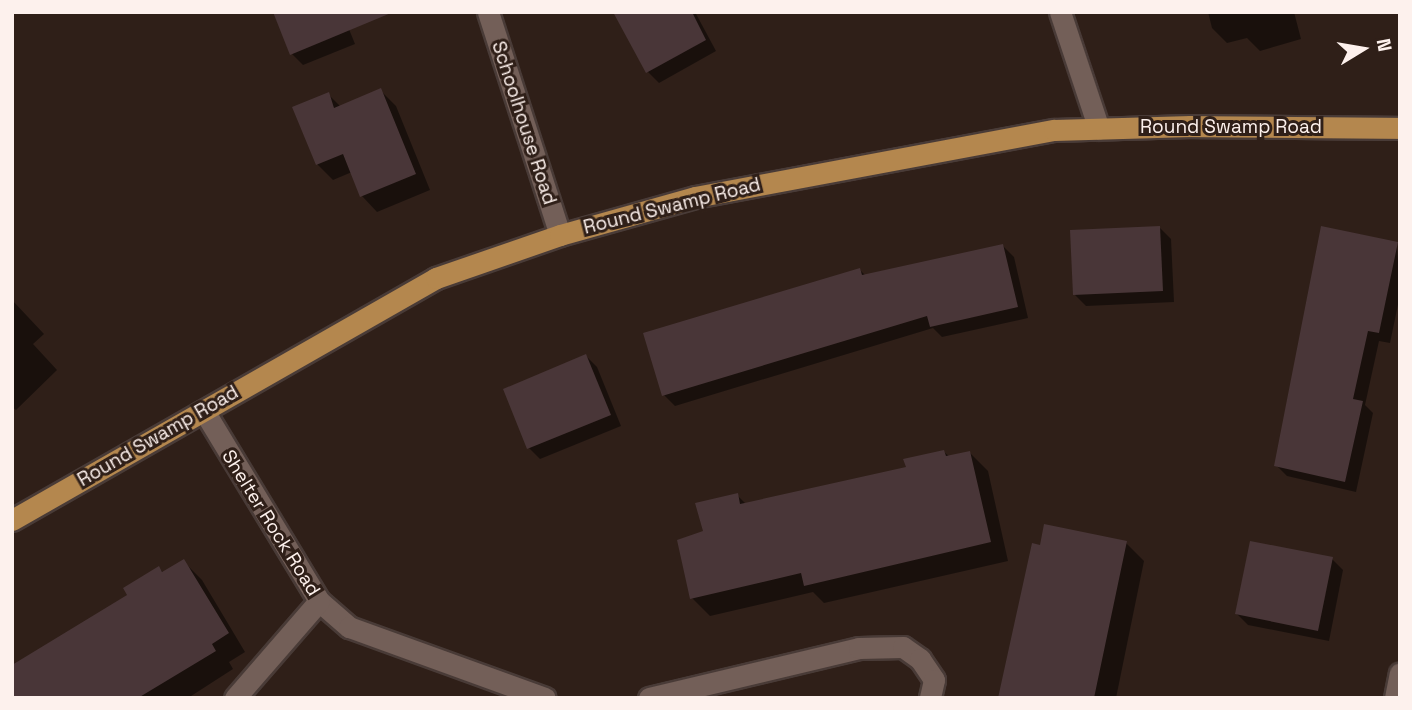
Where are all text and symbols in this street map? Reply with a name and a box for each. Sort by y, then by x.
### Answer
north arrow [1328,14,1398,84]
text: N [1371,36,1398,54]
street label: Schoolhouse Road [487,38,561,208]
street label: Round Swamp Road [1140,116,1322,138]
street label: Round Swamp Road [581,173,763,239]
street label: Round Swamp Road [74,381,242,491]
street label: Shelter Rock Road [217,446,325,600]

